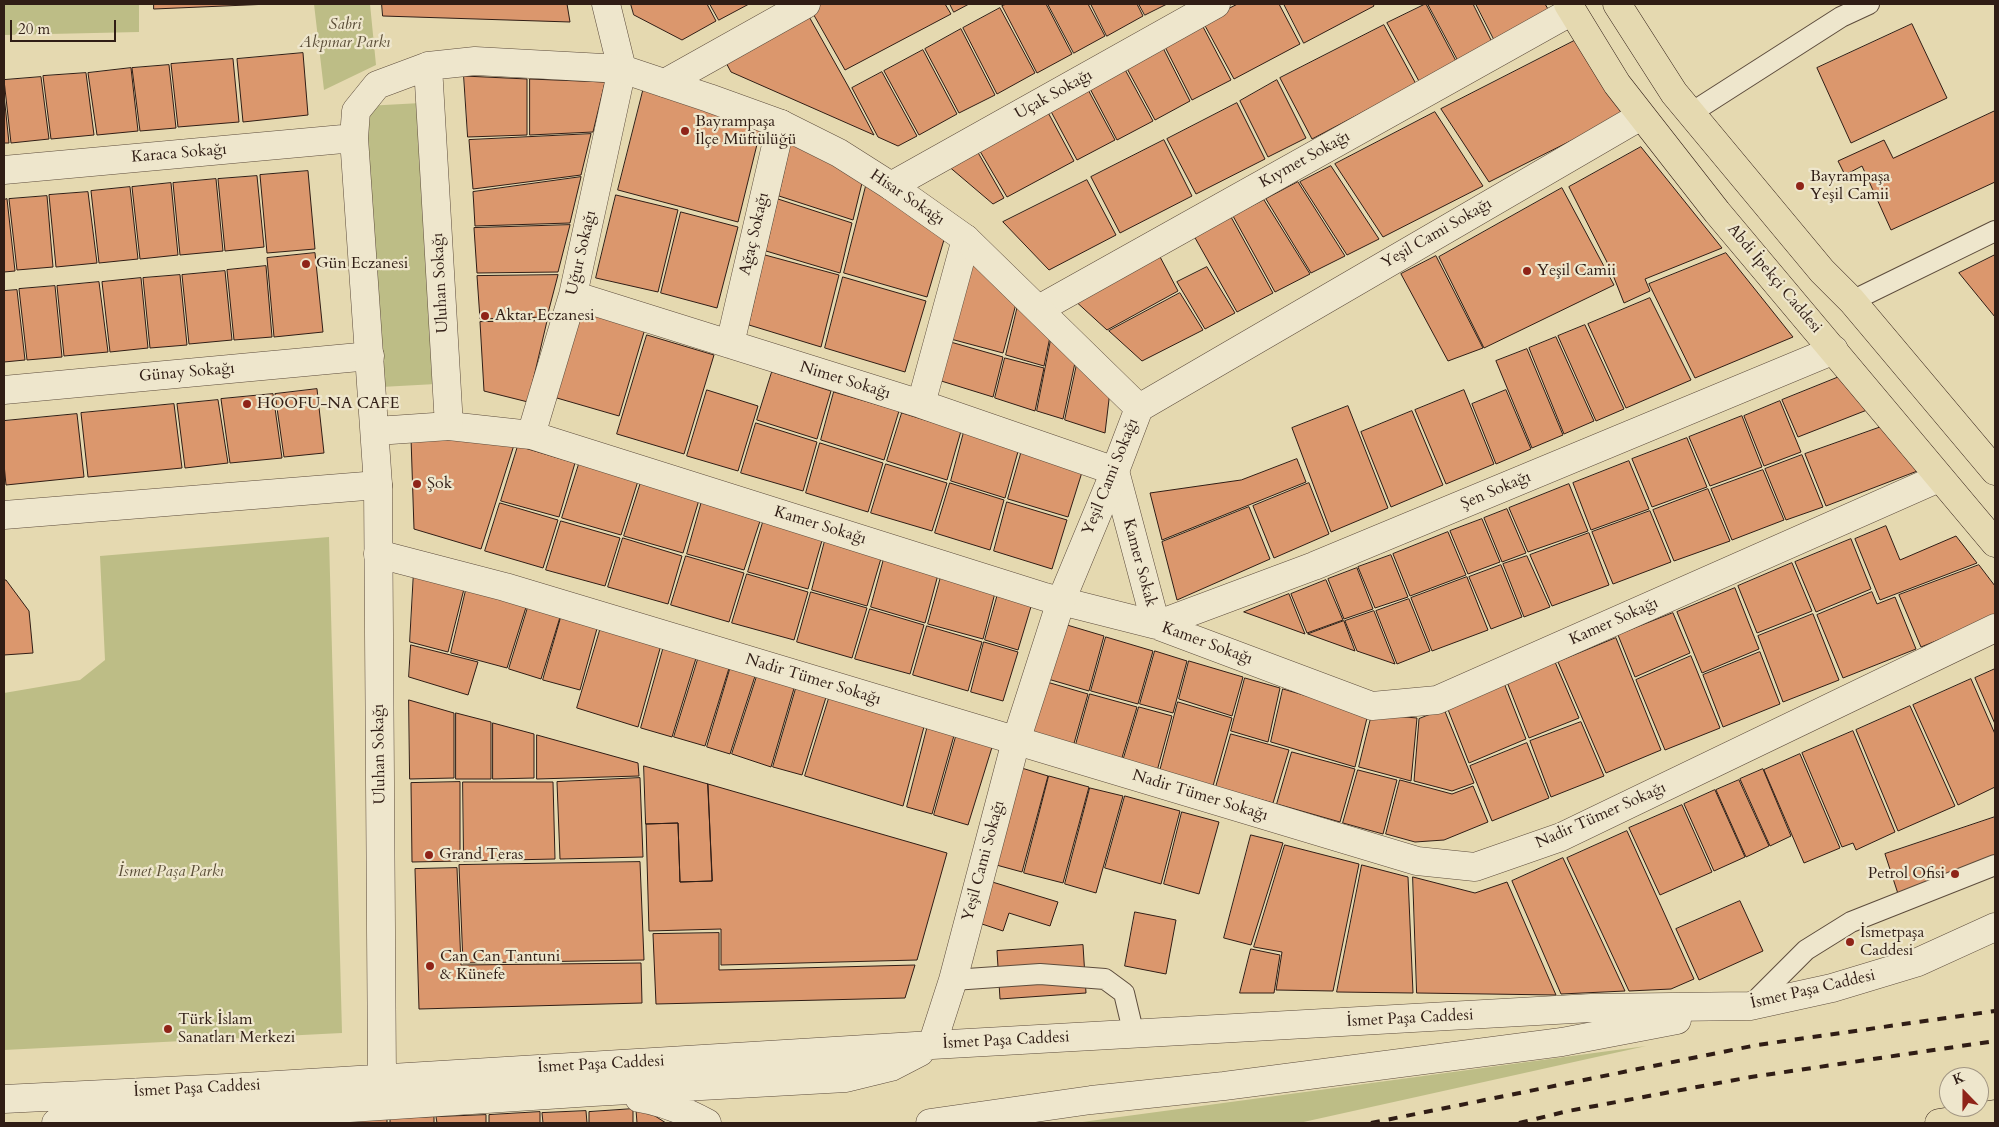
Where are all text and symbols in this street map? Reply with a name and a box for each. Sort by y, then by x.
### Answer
scale bar [12,10,119,42]
park label: Sabri Akpınar Parkı [300,15,390,53]
text: 20 m [18,19,50,39]
street label: Uçak Sokağı [1012,66,1096,124]
place label: Bayrampaşa İlçe Müftülüğü [695,112,796,150]
marker: Bayrampaşa İlçe Müftülüğü [679,125,691,137]
street label: Kıymet Sokağı [1256,127,1354,193]
street label: Karaca Sokağı [131,140,227,168]
street label: Hisar Sokağı [866,166,948,230]
place label: Bayrampaşa Yeşil Camii [1810,167,1890,205]
marker: Bayrampaşa Yeşil Camii [1794,180,1806,192]
street label: Ağaç Sokağı [736,191,774,277]
street label: Yeşil Cami Sokağı [1378,195,1496,273]
street label: Uğur Sokağı [563,209,601,297]
street label: Abdi İpekçi Caddesi [1723,221,1825,337]
street label: Uluhan Sokağı [429,232,453,334]
place label: Gün Eczanesi [316,254,408,274]
marker: Gün Eczanesi [300,258,312,270]
place label: Yeşil Camii [1537,261,1616,281]
marker: Yeşil Camii [1521,265,1533,277]
place label: Aktar Eczanesi [495,306,594,326]
marker: Aktar Eczanesi [479,310,491,322]
street label: Nimet Sokağı [797,358,893,404]
street label: Günay Sokağı [138,359,236,387]
place label: HOOFU-NA CAFE [257,394,399,414]
marker: HOOFU-NA CAFE [241,398,253,410]
street label: Yeşil Cami Sokağı [1079,416,1143,538]
street label: Şen Sokağı [1458,468,1534,514]
place label: Şok [427,474,452,494]
marker: Şok [411,478,423,490]
street label: Kamer Sokağı [772,503,868,549]
street label: Kamer Sokak [1118,517,1160,609]
street label: Kamer Sokağı [1567,594,1661,650]
street label: Kamer Sokağı [1159,619,1255,669]
street label: Nadir Tümer Sokağı [743,650,883,710]
street label: Uluhan Sokağı [370,704,390,804]
street label: Nadir Tümer Sokağı [1130,766,1270,826]
street label: Nadir Tümer Sokağı [1533,779,1669,853]
street label: Yeşil Cami Sokağı [959,798,1009,924]
place label: Grand Teras [439,845,523,865]
marker: Grand Teras [423,849,435,861]
park label: İsmet Paşa Parkı [118,862,224,882]
place label: Petrol Ofisi [1868,864,1945,884]
marker: Petrol Ofisi [1949,868,1961,880]
place label: İsmetpaşa Caddesi [1860,923,1924,961]
marker: İsmetpaşa Caddesi [1844,936,1856,948]
place label: Can Can Tantuni & Künefe [440,947,560,985]
marker: Can Can Tantuni & Künefe [424,960,436,972]
street label: İsmet Paşa Caddesi [1749,966,1877,1014]
street label: İsmet Paşa Caddesi [1346,1006,1474,1032]
place label: Türk İslam Sanatları Merkezi [178,1010,295,1048]
marker: Türk İslam Sanatları Merkezi [162,1023,174,1035]
street label: İsmet Paşa Caddesi [942,1028,1070,1054]
street label: İsmet Paşa Caddesi [537,1052,665,1078]
north arrow [1939,1067,1989,1117]
text: K [1950,1068,1967,1089]
street label: İsmet Paşa Caddesi [133,1076,261,1102]

